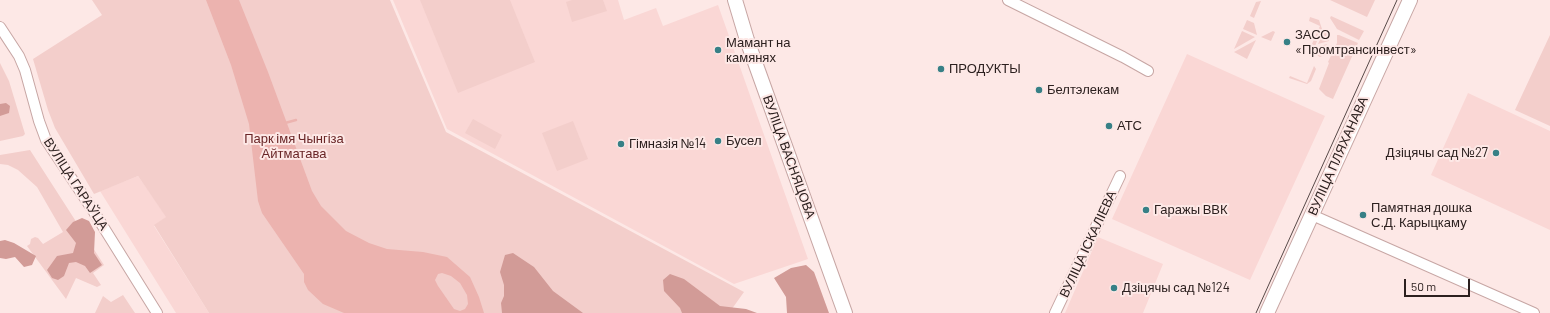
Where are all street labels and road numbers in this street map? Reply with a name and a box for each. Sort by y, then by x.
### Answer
street label: ВУЛІЦА ВАСНЯЦОВА [759,93,819,221]
street label: ВУЛІЦА ПЛЯХАНАВА [1305,94,1371,218]
street label: ВУЛІЦА ГАРАЎЦА [40,135,112,233]
street label: ВУЛІЦА ІСКАЛІЕВА [1056,188,1120,300]

